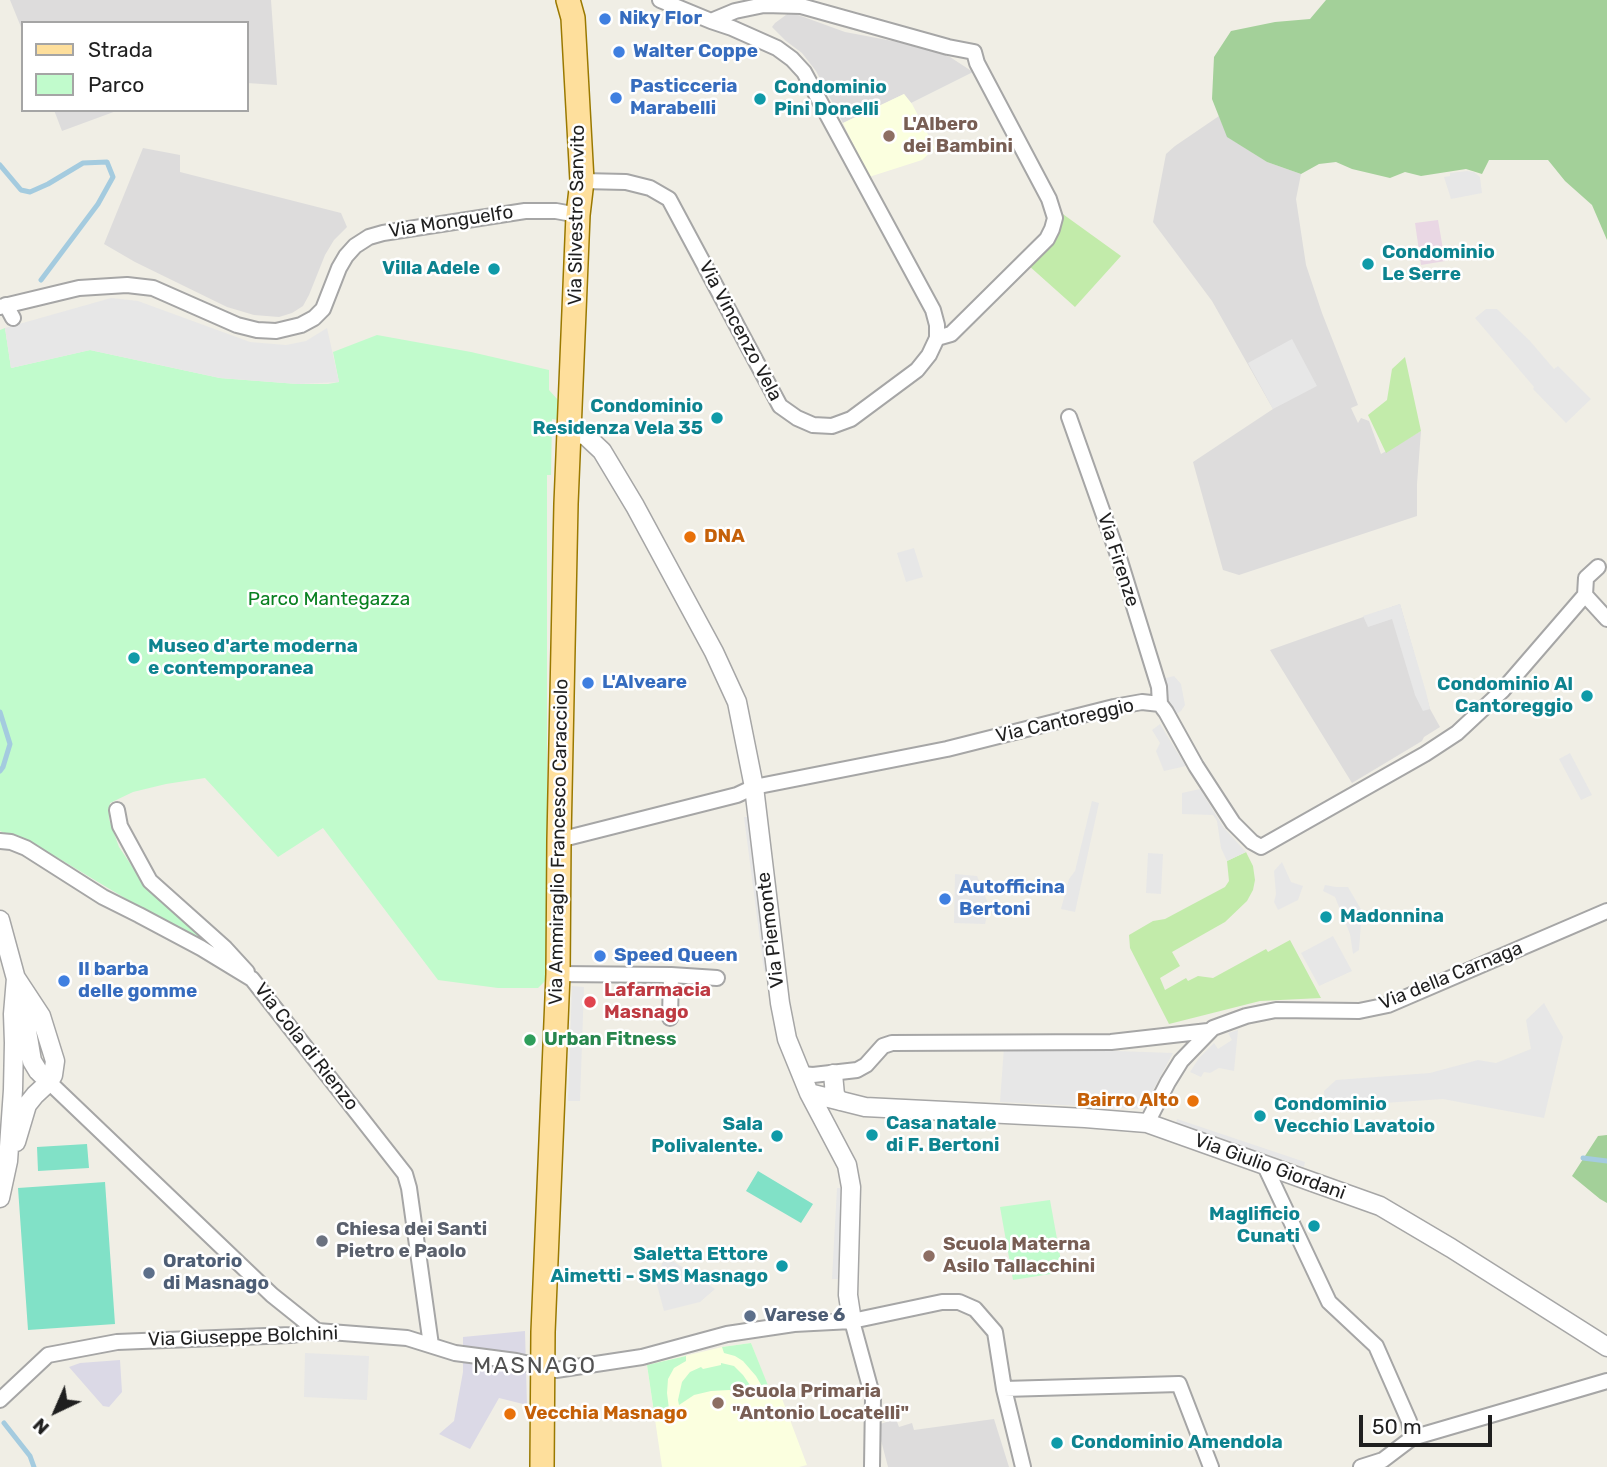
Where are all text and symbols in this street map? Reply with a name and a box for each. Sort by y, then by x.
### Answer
place label: Niky Flor [619,8,702,30]
marker: Niky Flor [597,11,613,27]
legend [21,21,248,112]
text: Strada [88,37,153,62]
place label: Walter Coppe [633,41,758,63]
marker: Walter Coppe [611,44,627,60]
text: Parco [88,72,144,97]
place label: Pasticceria Marabelli [630,76,738,120]
place label: Condominio Pini Donelli [774,77,887,121]
marker: Pasticceria Marabelli [608,90,624,106]
marker: Condominio Pini Donelli [752,91,768,107]
place label: L'Albero dei Bambini [903,114,1013,158]
street label: Via Silvestro Sanvito [564,124,590,306]
marker: L'Albero dei Bambini [881,128,897,144]
street label: Via Monguelfo [387,201,515,243]
place label: Condominio Le Serre [1382,242,1495,286]
marker: Condominio Le Serre [1360,256,1376,272]
street label: Via Vincenzo Vela [693,257,787,405]
place label: Villa Adele [382,258,480,280]
marker: Villa Adele [486,261,502,277]
place label: Condominio Residenza Vela 35 [533,396,703,440]
marker: Condominio Residenza Vela 35 [709,410,725,426]
street label: Via Firenze [1092,510,1144,610]
place label: DNA [704,526,745,548]
marker: DNA [682,529,698,545]
park label: Parco Mantegazza [248,589,410,611]
place label: Museo d'arte moderna e contemporanea [148,636,358,680]
marker: Museo d'arte moderna e contemporanea [126,650,142,666]
place label: L'Alveare [602,672,687,694]
place label: Condominio Al Cantoreggio [1437,674,1573,718]
marker: L'Alveare [580,675,596,691]
street label: Via Ammiraglio Francesco Caracciolo [545,679,573,1005]
marker: Condominio Al Cantoreggio [1579,688,1595,704]
street label: Via Cantoreggio [994,694,1136,748]
street label: Via Piemonte [753,871,789,989]
place label: Autofficina Bertoni [959,877,1065,921]
marker: Autofficina Bertoni [937,891,953,907]
place label: Madonnina [1340,906,1444,928]
marker: Madonnina [1318,909,1334,925]
street label: Via della Carnaga [1376,937,1526,1015]
place label: Speed Queen [614,945,738,967]
marker: Speed Queen [592,948,608,964]
place label: Il barba delle gomme [78,959,197,1003]
marker: Il barba delle gomme [56,973,72,989]
street label: Via Cola di Rienzo [249,979,363,1115]
place label: Lafarmacia Masnago [604,980,711,1024]
marker: Lafarmacia Masnago [582,994,598,1010]
place label: Urban Fitness [544,1029,676,1051]
marker: Urban Fitness [522,1032,538,1048]
place label: Bairro Alto [1077,1090,1179,1112]
marker: Bairro Alto [1185,1093,1201,1109]
place label: Condominio Vecchio Lavatoio [1274,1094,1435,1138]
marker: Condominio Vecchio Lavatoio [1252,1108,1268,1124]
place label: Casa natale di F. Bertoni [886,1113,999,1157]
place label: Sala Polivalente. [651,1114,763,1158]
marker: Casa natale di F. Bertoni [864,1127,880,1143]
marker: Sala Polivalente. [769,1128,785,1144]
street label: Via Giulio Giordani [1191,1129,1349,1205]
place label: Maglificio Cunati [1209,1204,1300,1248]
marker: Maglificio Cunati [1306,1218,1322,1234]
place label: Chiesa dei Santi Pietro e Paolo [336,1219,487,1263]
marker: Chiesa dei Santi Pietro e Paolo [314,1233,330,1249]
place label: Scuola Materna Asilo Tallacchini [943,1234,1095,1278]
place label: Saletta Ettore Aimetti - SMS Masnago [550,1244,768,1288]
marker: Scuola Materna Asilo Tallacchini [921,1248,937,1264]
place label: Oratorio di Masnago [163,1251,269,1295]
marker: Saletta Ettore Aimetti - SMS Masnago [774,1258,790,1274]
marker: Oratorio di Masnago [141,1265,157,1281]
place label: Varese 6 [764,1305,845,1327]
marker: Varese 6 [742,1308,758,1324]
street label: Via Giuseppe Bolchini [147,1322,339,1352]
district label: MASNAGO [474,1352,596,1380]
north arrow [21,1376,91,1446]
place label: Scuola Primaria "Antonio Locatelli" [732,1381,909,1425]
marker: Scuola Primaria "Antonio Locatelli" [710,1395,726,1411]
scale bar [1362,1400,1495,1444]
place label: Vecchia Masnago [524,1403,687,1425]
marker: Vecchia Masnago [502,1406,518,1422]
text: N [28,1413,54,1439]
text: 50 m [1372,1414,1422,1439]
place label: Condominio Amendola [1071,1432,1283,1454]
marker: Condominio Amendola [1049,1435,1065,1451]

